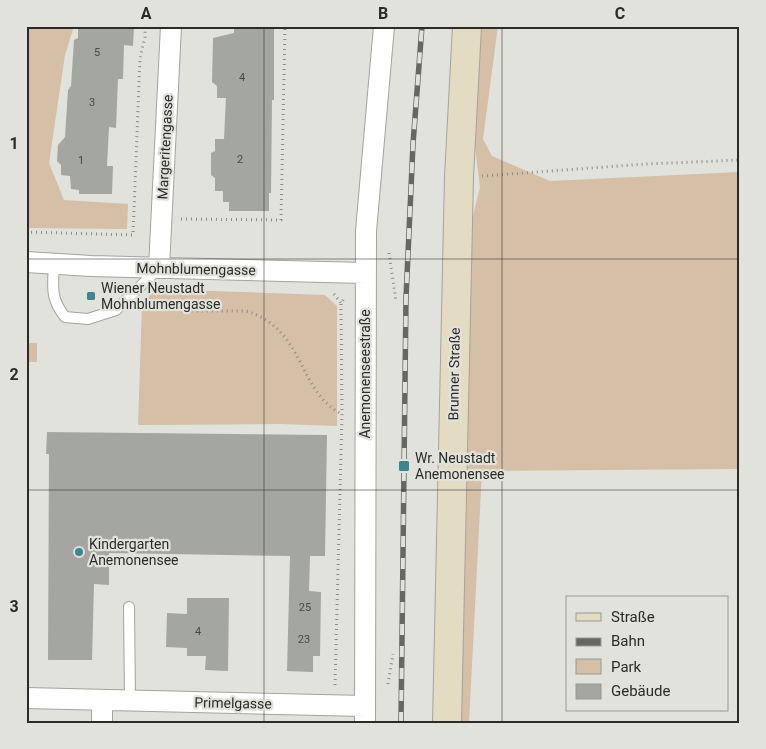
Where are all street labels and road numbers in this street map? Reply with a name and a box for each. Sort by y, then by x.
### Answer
street label: Margeritengasse [154,94,176,200]
street label: Mohnblumengasse [136,260,256,278]
street label: Anemonenseestraße [357,309,373,439]
street label: Brunner Straße [445,327,463,421]
street label: Primelgasse [194,694,272,712]

